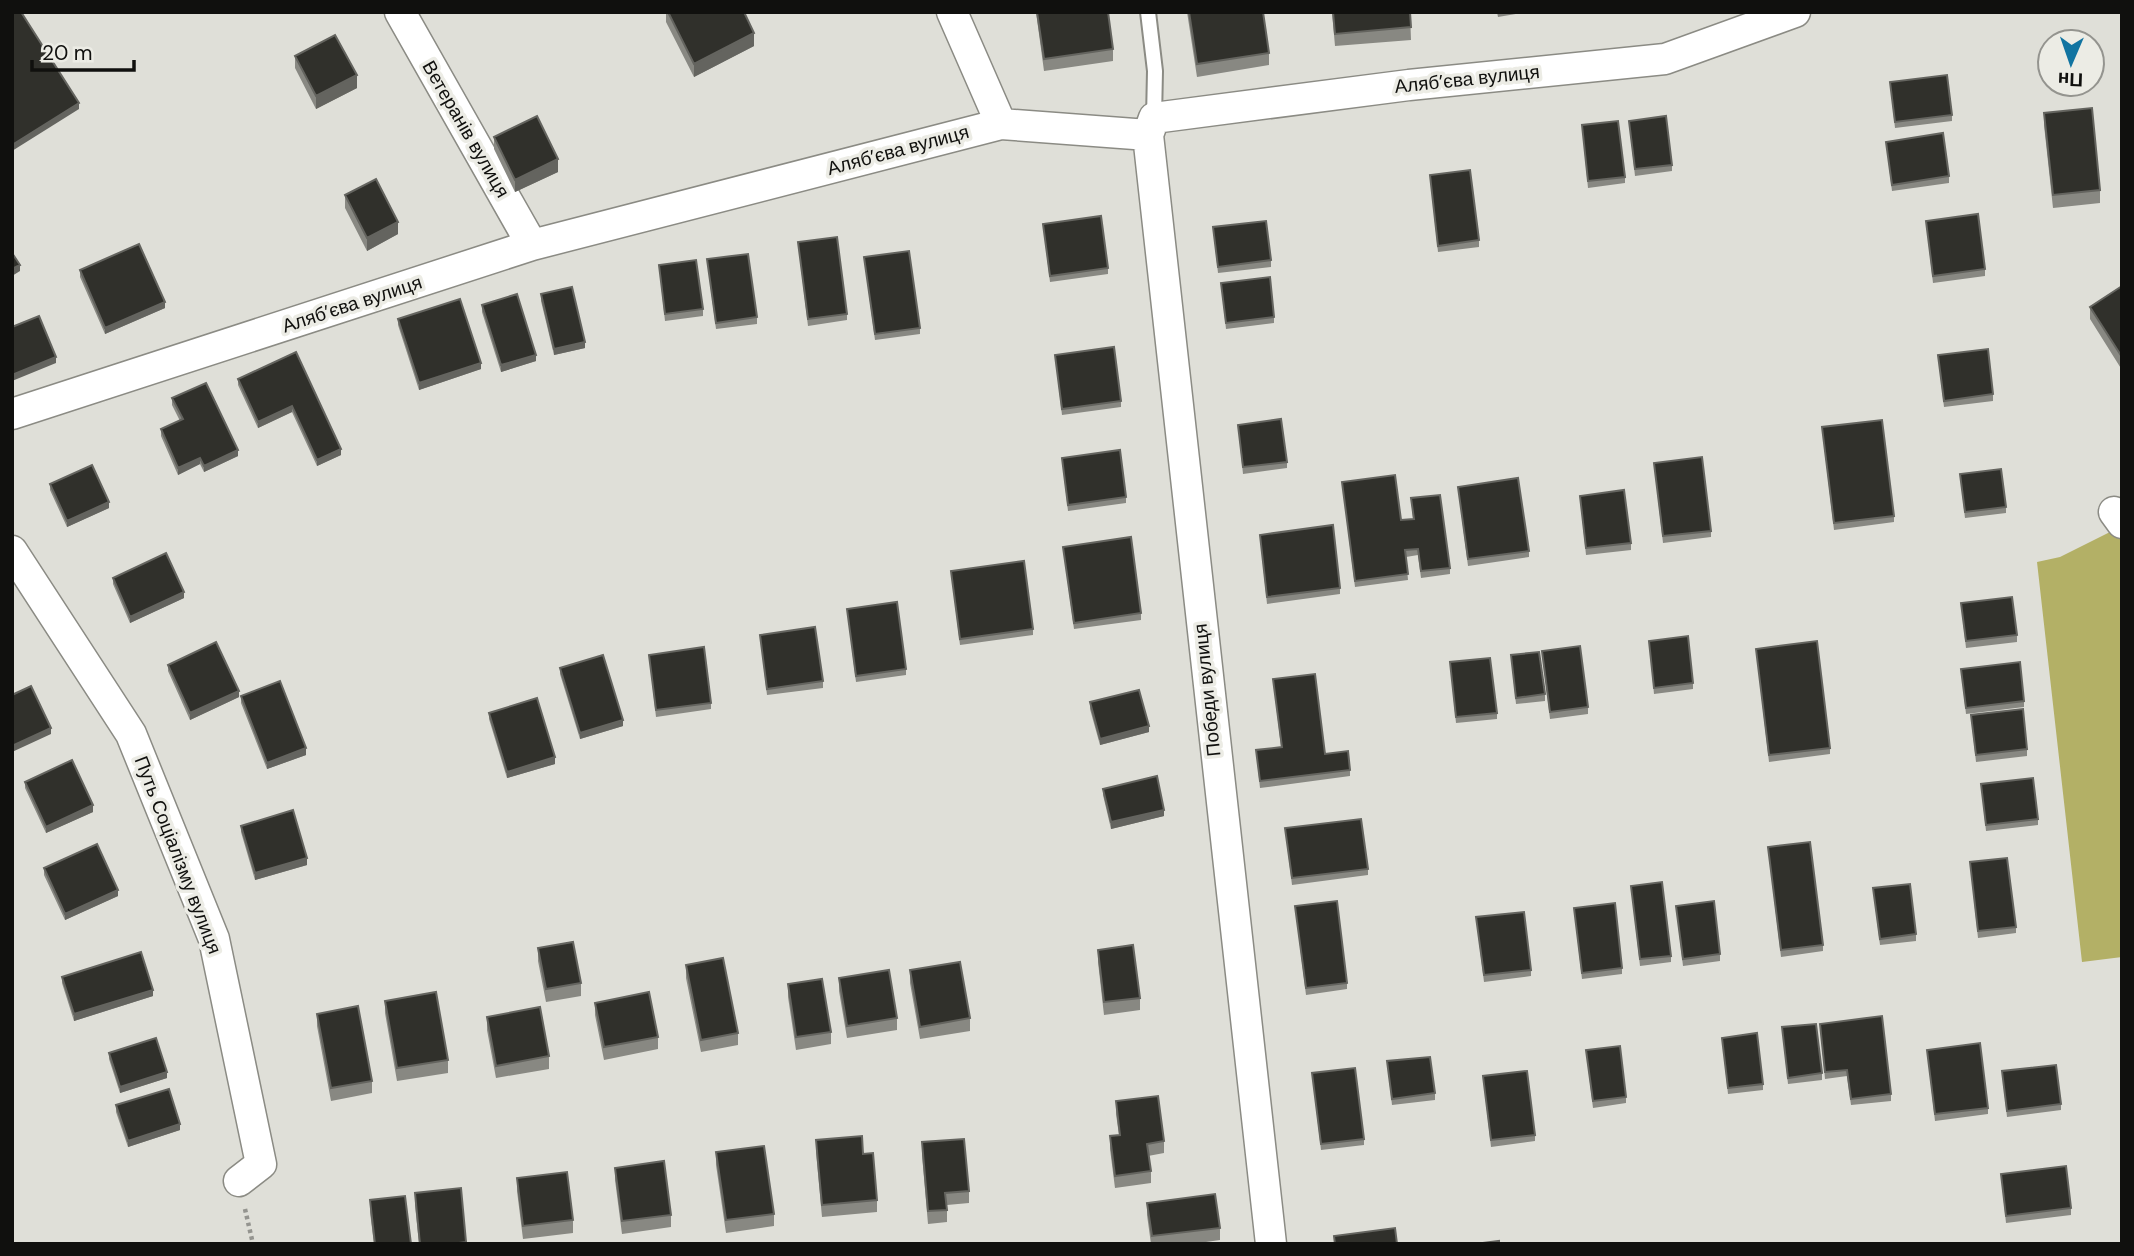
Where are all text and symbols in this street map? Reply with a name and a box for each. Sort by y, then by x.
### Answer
scale bar [32,28,133,72]
north arrow [2036,28,2106,98]
text: 20 m [42,39,93,67]
street label: Ветеранів вулиця [417,56,515,202]
street label: Аляб’єва вулиця [1393,59,1541,99]
text: Пн [2057,67,2083,92]
street label: Аляб’єва вулиця [824,119,972,181]
street label: Аляб’єва вулиця [279,270,425,338]
street label: Победи вулиця [1188,622,1226,758]
street label: Путь Соціалізму вулиця [129,752,227,958]

